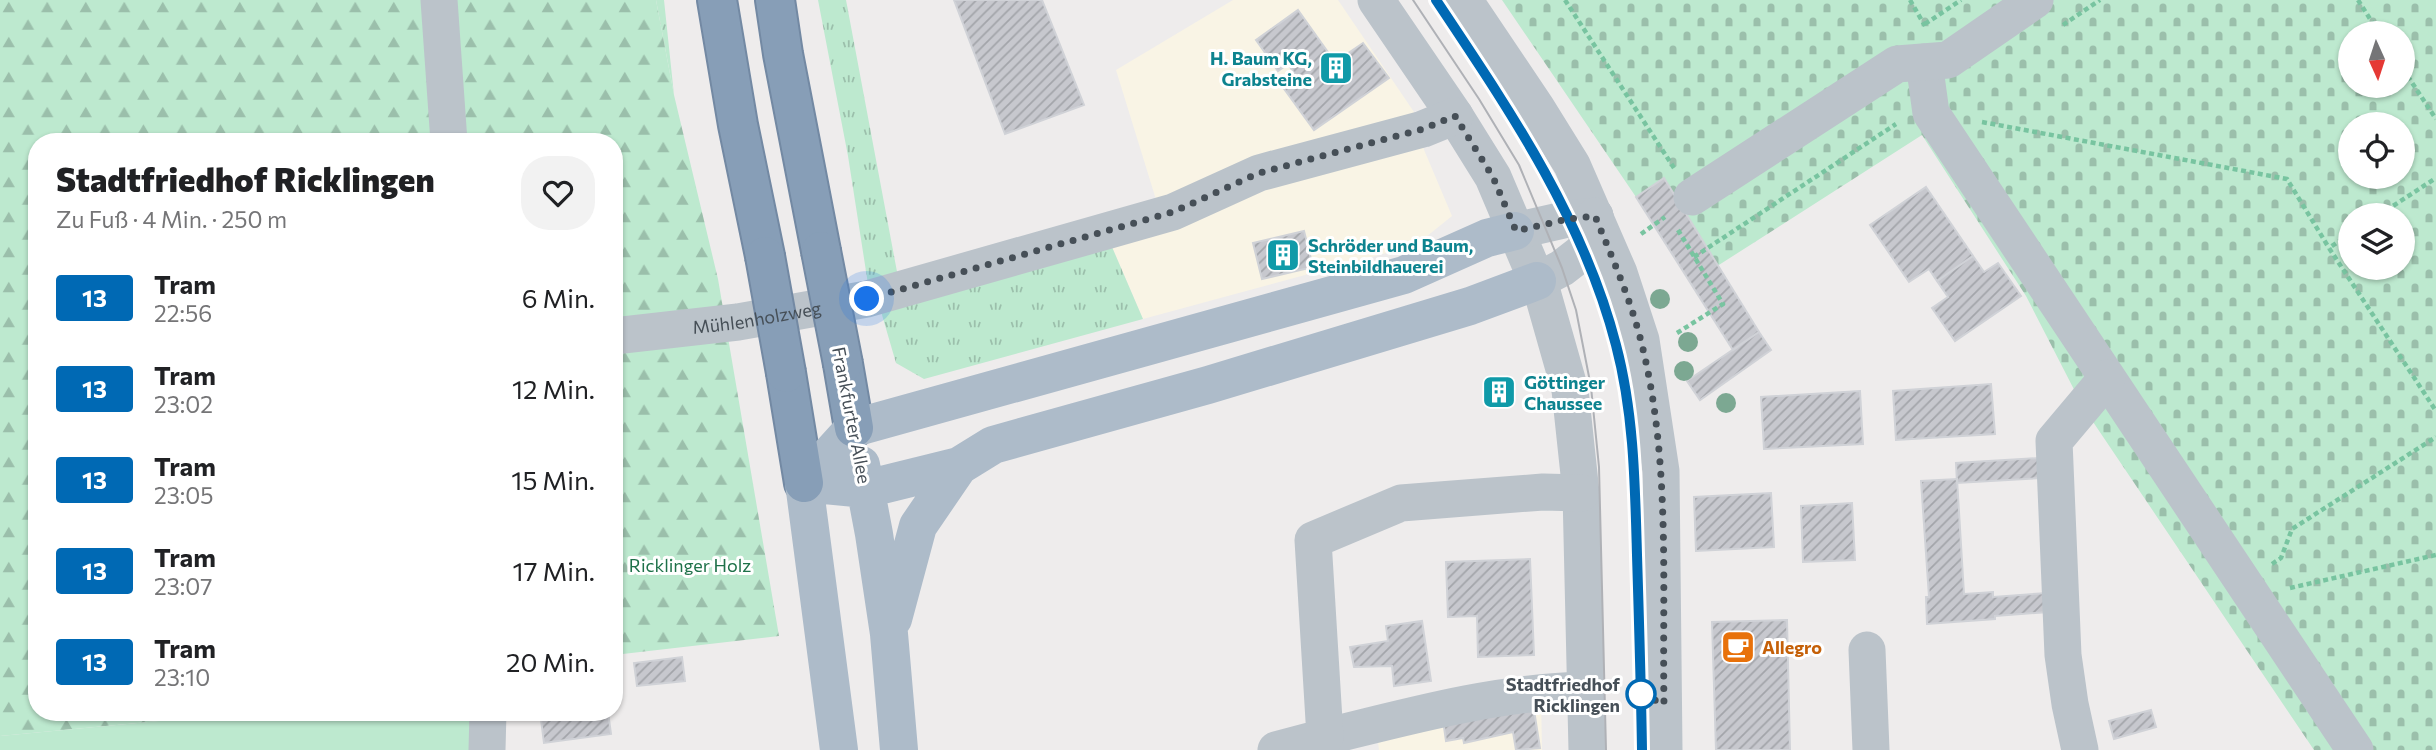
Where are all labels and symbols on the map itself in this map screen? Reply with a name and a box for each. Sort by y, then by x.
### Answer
north arrow [2338,21,2415,98]
place label: H. Baum KG, Grabsteine [1210,47,1312,90]
building icon: H. Baum KG, Grabsteine [1317,49,1355,87]
place label: Schröder und Baum, Steinbildhauerei [1308,234,1473,277]
building icon: Schröder und Baum, Steinbildhauerei [1264,236,1302,274]
your location [849,281,884,316]
street label: Mühlenholzweg [691,296,823,338]
street label: Frankfurter Allee [828,345,876,485]
place label: Göttinger Chaussee [1524,371,1606,414]
building icon: Göttinger Chaussee [1480,373,1518,411]
park label: Ricklinger Holz [629,554,751,576]
cafe icon: Allegro [1719,628,1757,666]
place label: Allegro [1762,636,1822,658]
place label: Stadtfriedhof Ricklingen [1506,673,1621,716]
marker: Stadtfriedhof Ricklingen [1626,679,1656,709]

